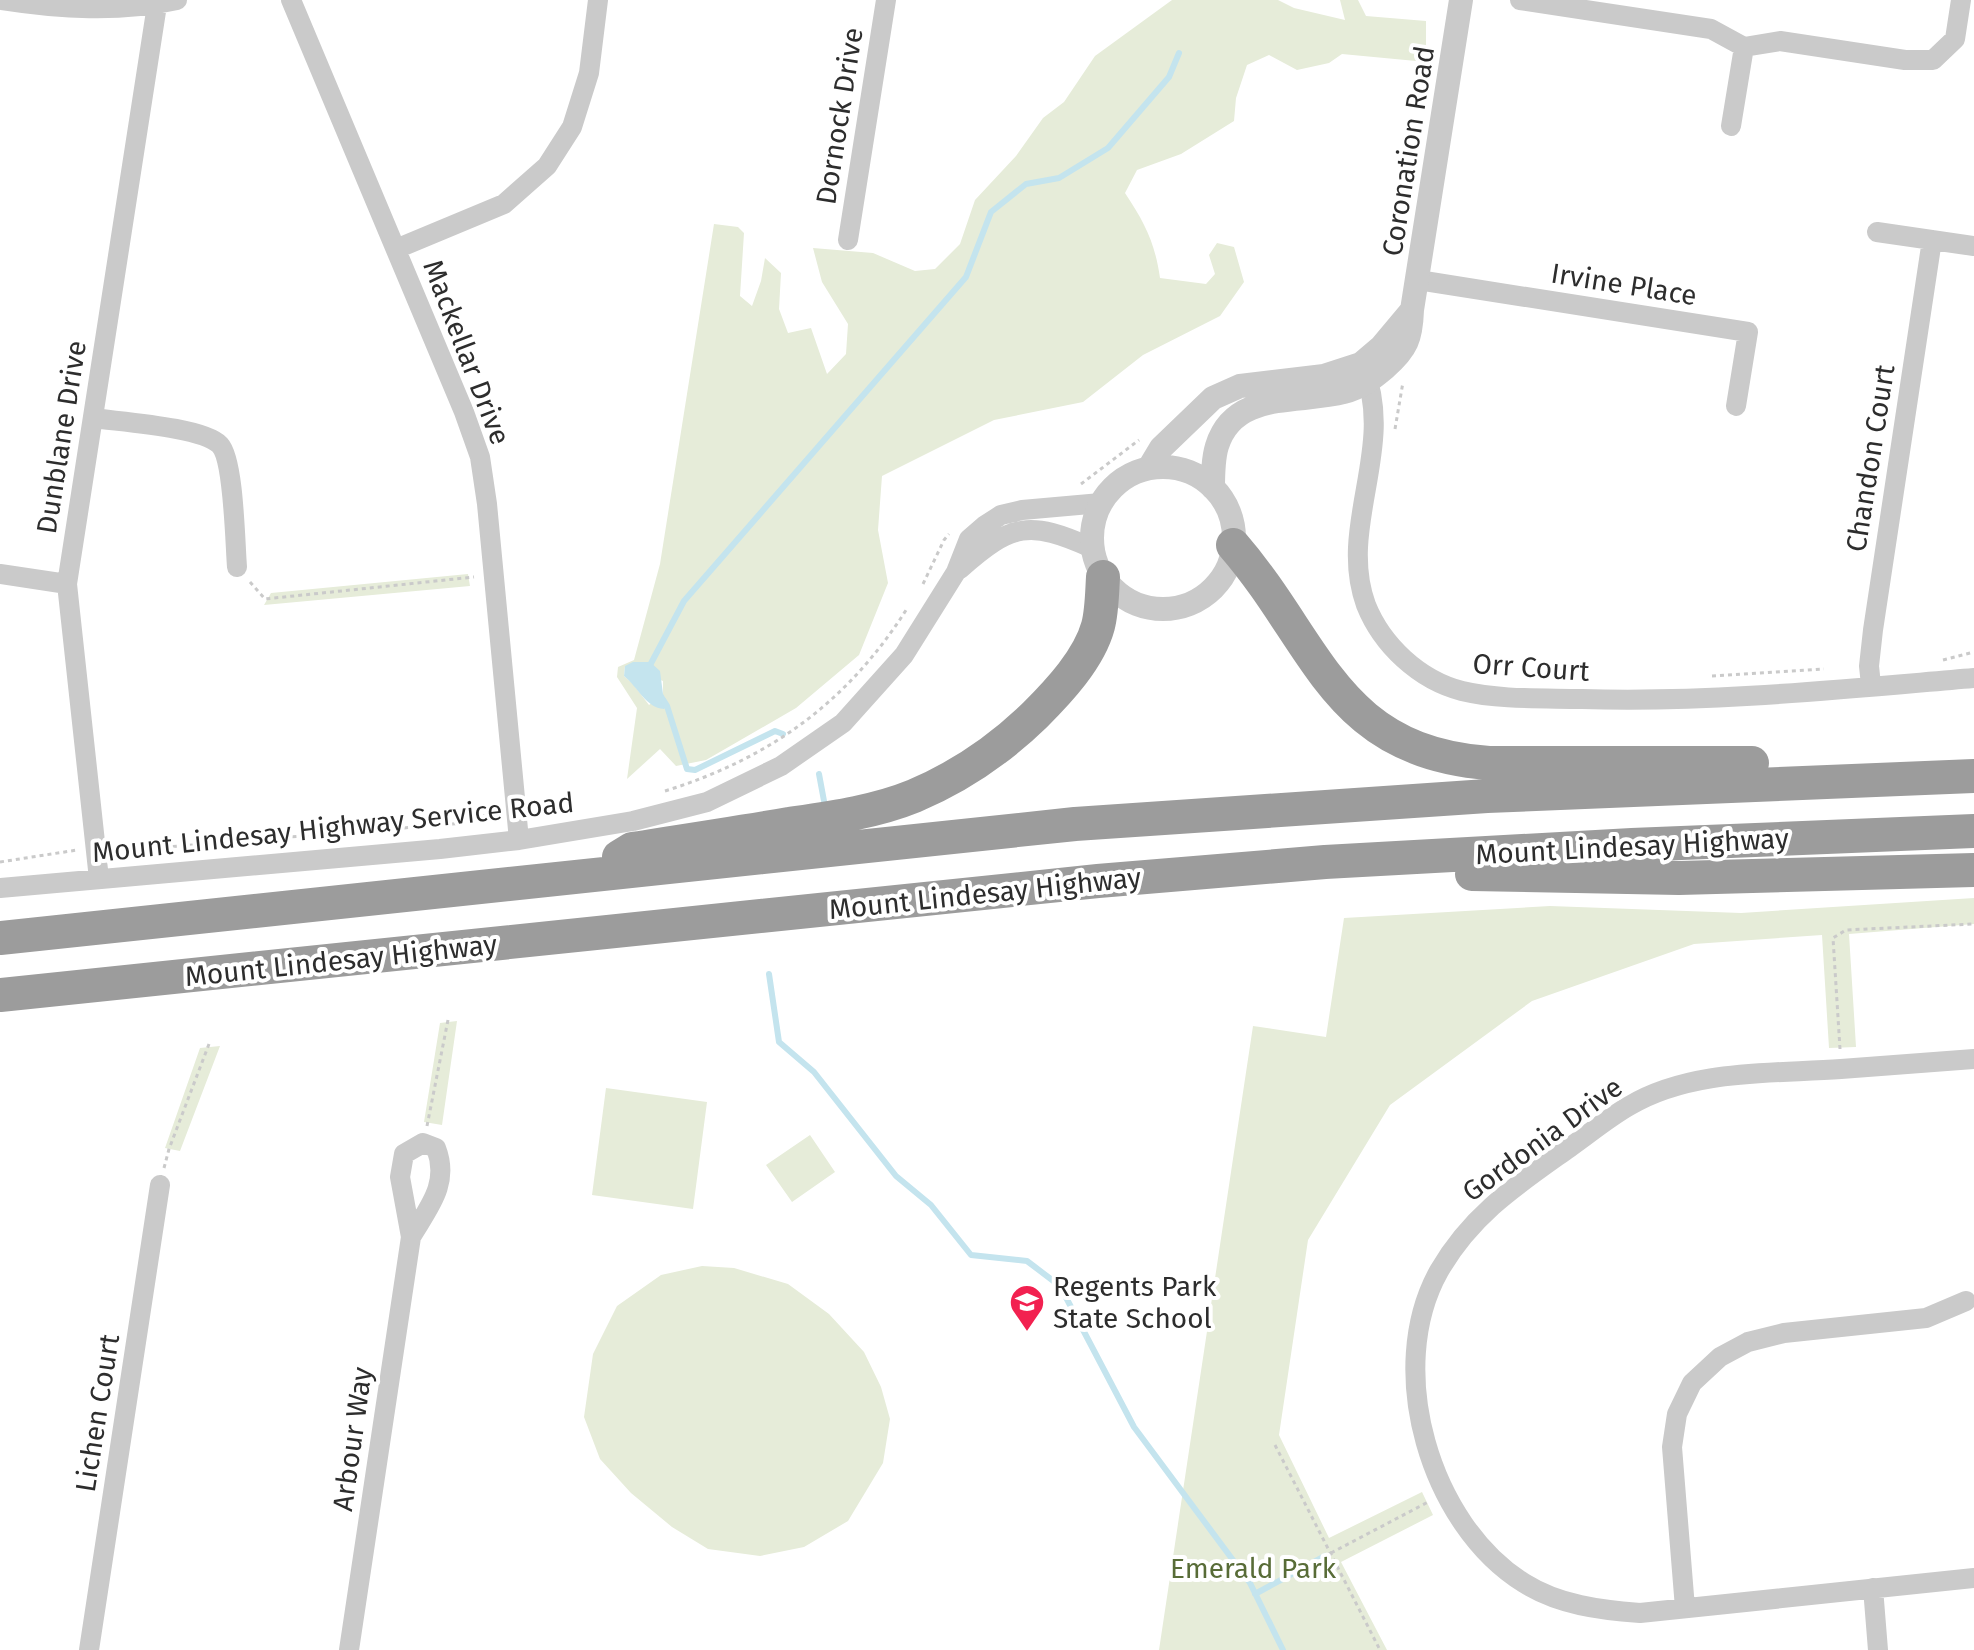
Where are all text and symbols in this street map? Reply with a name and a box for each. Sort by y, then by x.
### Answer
street label: Dornock Drive [809,25,870,207]
street label: Coronation Road [1376,44,1441,258]
street label: Mackellar Drive [416,255,517,449]
street label: Irvine Place [1549,257,1699,312]
street label: Dunblane Drive [30,338,93,536]
street label: Chandon Court [1839,361,1902,554]
street label: Orr Court [1471,647,1591,688]
street label: Mount Lindesay Highway Service Road [91,786,576,869]
street label: Mount Lindesay Highway [1475,822,1790,871]
street label: Mount Lindesay Highway [827,861,1143,926]
street label: Mount Lindesay Highway [183,928,499,993]
street label: Gordonia Drive [1456,1070,1629,1209]
place label: Regents Park State School [1053,1270,1217,1335]
school or university icon: Regents Park State School [1008,1283,1046,1333]
street label: Lichen Court [69,1331,126,1494]
street label: Arbour Way [326,1365,379,1513]
park label: Emerald Park [1170,1552,1337,1585]

